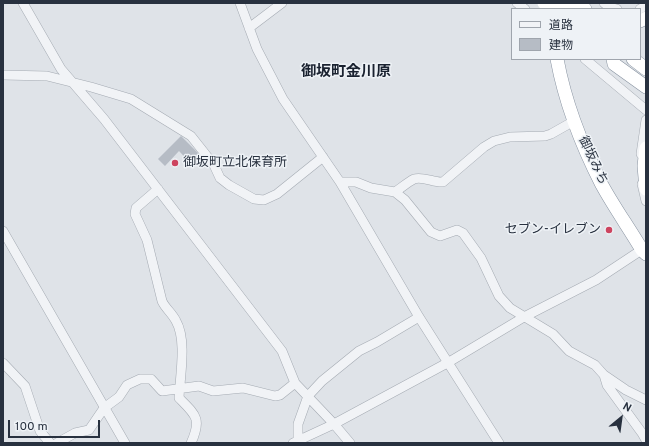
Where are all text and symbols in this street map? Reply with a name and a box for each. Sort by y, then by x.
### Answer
legend [511,8,641,60]
text: 道路 [549,18,573,34]
text: 建物 [549,38,573,54]
district label: 御坂町金川原 [301,64,391,82]
street label: 御坂みち [574,134,610,188]
place label: 御坂町立北保育所 [183,155,287,171]
marker: 御坂町立北保育所 [170,158,180,168]
place label: セブン-イレブン [505,222,601,238]
marker: セブン-イレブン [604,225,614,235]
north arrow [601,398,641,438]
text: N [620,399,634,416]
scale bar [10,412,102,438]
text: 100 m [15,419,48,435]

